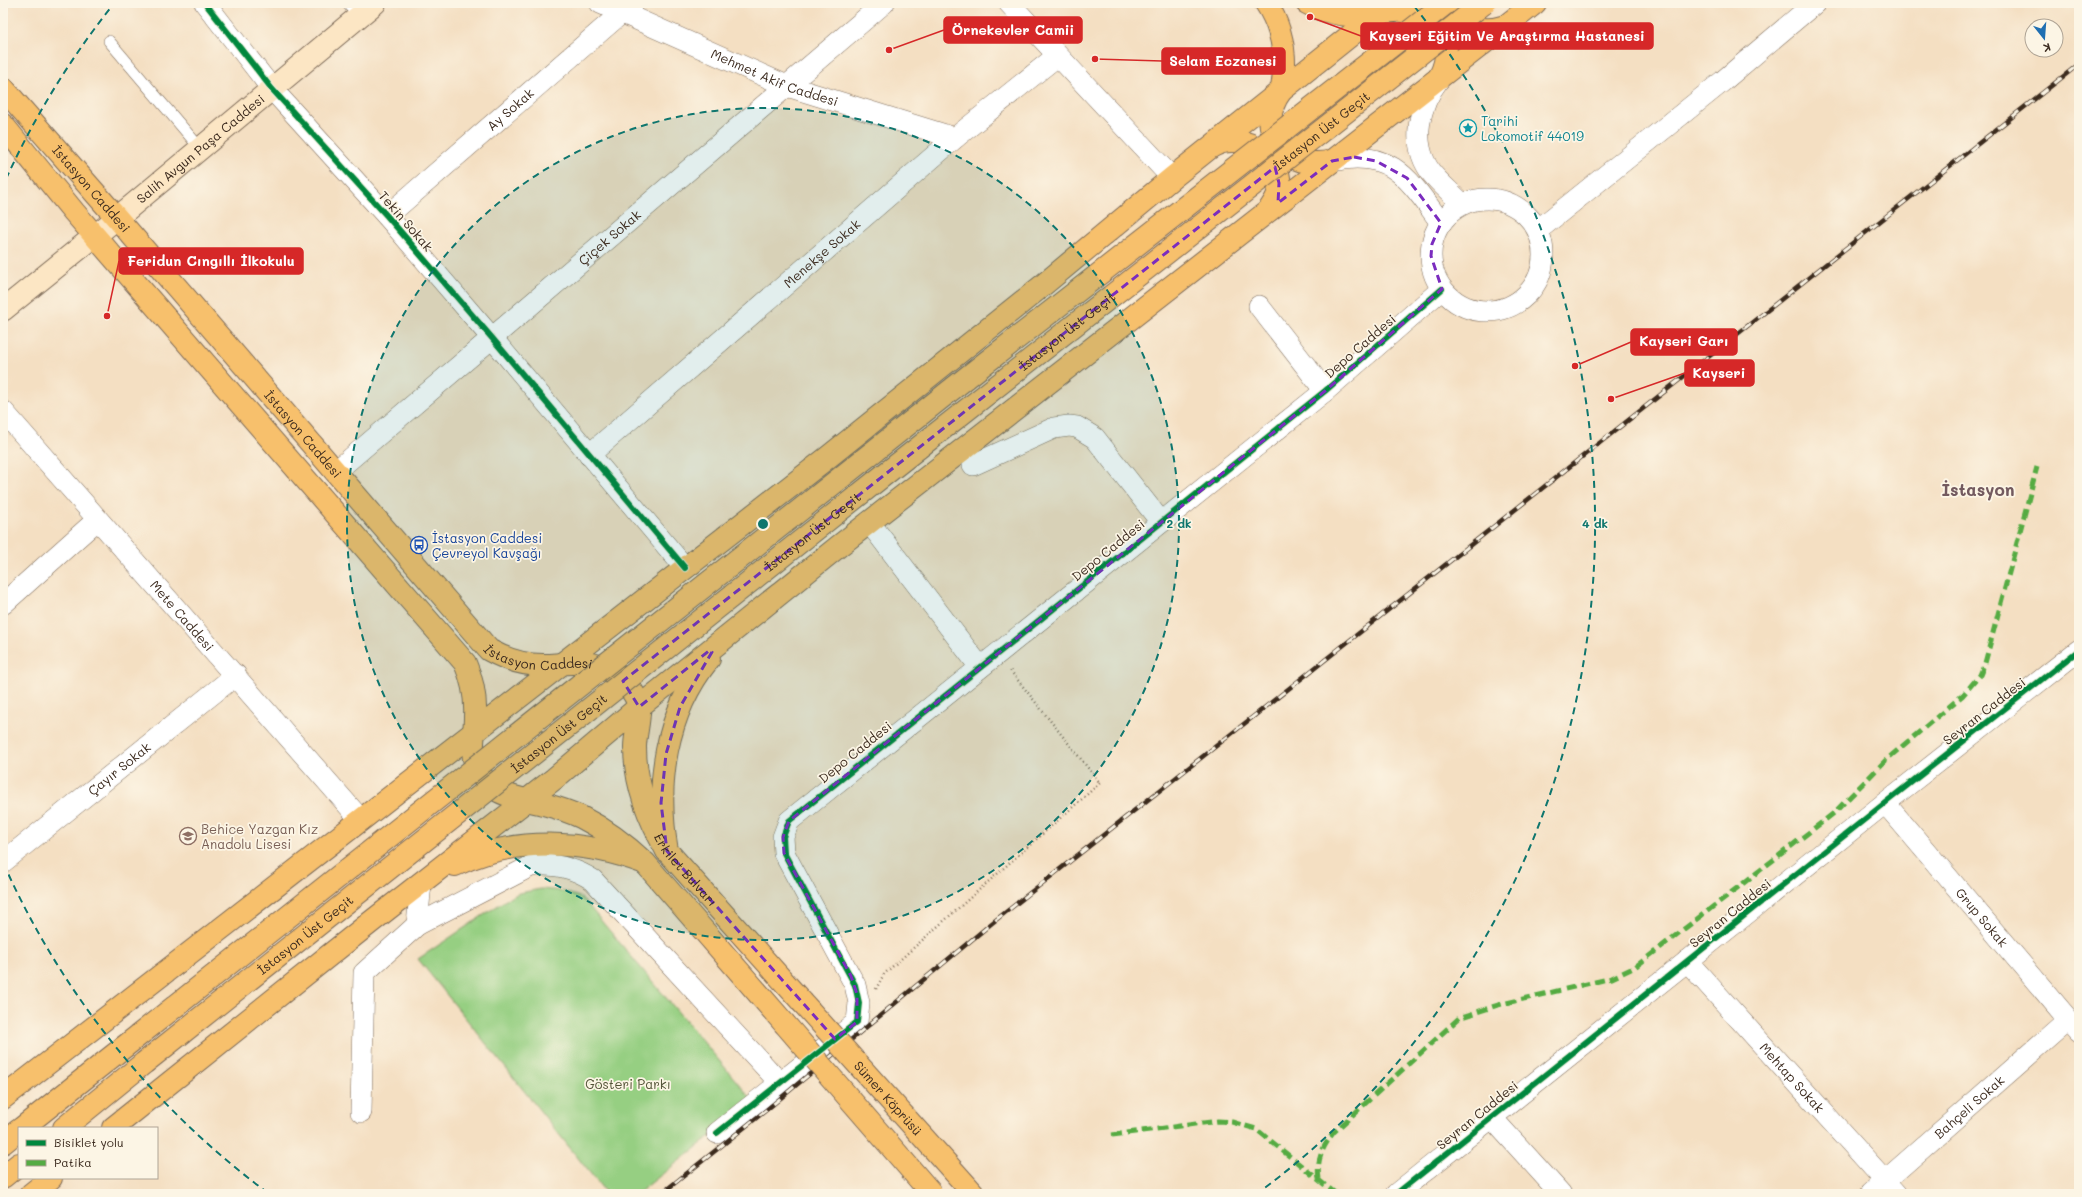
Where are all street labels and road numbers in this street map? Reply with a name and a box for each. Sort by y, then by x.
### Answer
street label: Mehmet Akif Caddesi [708,44,840,109]
street label: Ay Sokak [483,84,537,134]
street label: İstasyon Üst Geçit [1270,87,1373,173]
street label: Salih Avgun Paşa Caddesi [132,90,268,206]
street label: İstasyon Caddesi [49,141,134,236]
street label: Tekin Sokak [376,187,437,254]
street label: Çiçek Sokak [574,206,644,269]
street label: Menekşe Sokak [779,215,864,291]
street label: İstasyon Üst Geçit [1015,287,1119,374]
street label: Depo Caddesi [1320,310,1399,381]
street label: İstasyon Caddesi [261,386,346,481]
street label: İstasyon Üst Geçit [761,488,864,575]
street label: Depo Caddesi [1068,515,1148,584]
street label: Mete Caddesi [147,576,218,654]
street label: İstasyon Caddesi [480,641,594,673]
street label: Seyran Caddesi [1939,673,2028,748]
street label: İstasyon Üst Geçit [507,689,610,776]
street label: Depo Caddesi [815,717,895,786]
street label: Çayır Sokak [84,738,154,799]
street label: Erkilet Bulvarı [651,830,721,909]
street label: Seyran Caddesi [1685,874,1774,951]
street label: Grup Sokak [1952,884,2012,950]
street label: İstasyon Üst Geçit [253,891,357,978]
street label: Mehtap Sokak [1756,1039,1829,1116]
street label: Sümer Köprüsü [851,1057,926,1139]
street label: Bahçeli Sokak [1930,1071,2007,1142]
street label: Seyran Caddesi [1432,1076,1521,1153]

